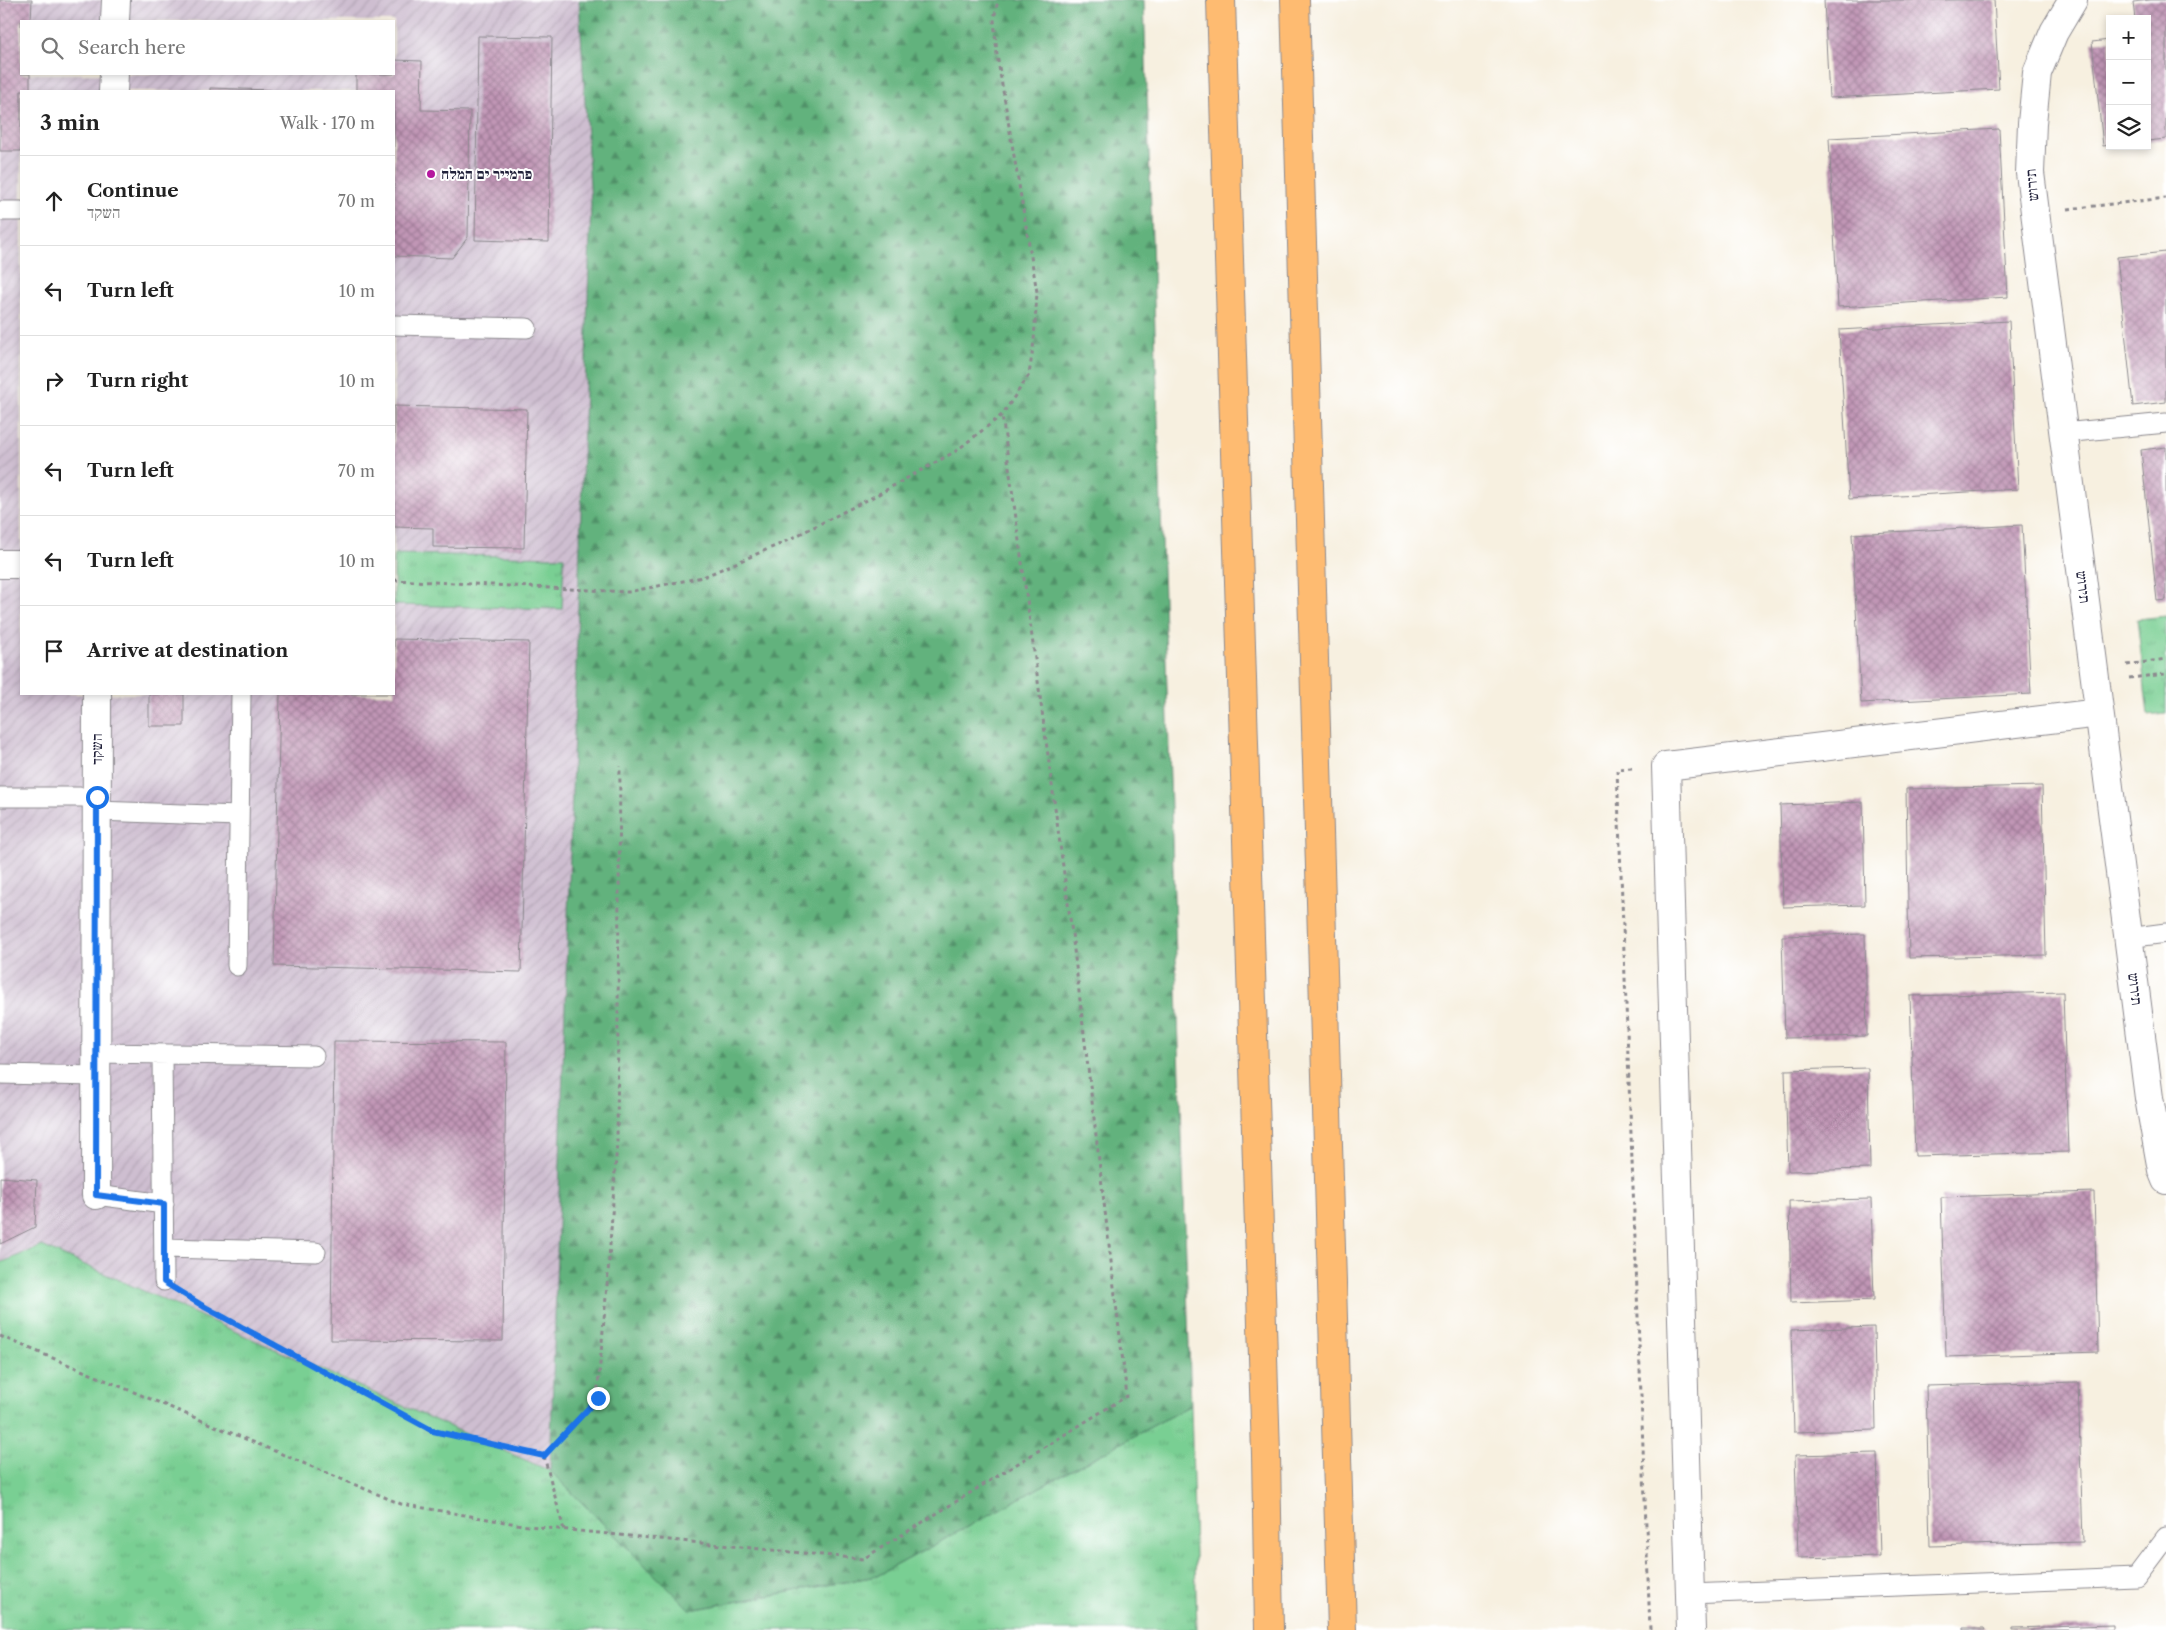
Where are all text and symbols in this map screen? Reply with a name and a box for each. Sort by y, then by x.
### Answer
map controls [2106,15,2151,150]
button: + [2106,15,2151,60]
search box [20,20,395,75]
icon: search [38,34,66,62]
text: Search here [78,36,186,59]
button: − [2106,60,2151,105]
button: layers [2106,105,2151,150]
text: 3 min [40,110,100,135]
text: Walk · 170 m [280,113,375,133]
place label: פרמייר ים המלח [441,164,532,183]
marker: פרמייר ים המלח [425,168,437,180]
street label: תירוש [2021,168,2042,202]
text: Continue [87,179,179,202]
icon: ahead [40,187,68,215]
text: 70 m [338,191,375,211]
text: השקד [87,202,121,222]
icon: left [40,277,68,305]
text: Turn left [87,279,174,302]
text: 10 m [339,281,375,301]
icon: right [40,367,68,395]
text: Turn right [87,369,188,392]
text: 10 m [339,371,375,391]
icon: left [40,457,68,485]
text: Turn left [87,459,174,482]
text: 70 m [338,461,375,481]
icon: left [40,547,68,575]
text: Turn left [87,549,174,572]
text: 10 m [339,551,375,571]
street label: תירוש [2072,570,2095,604]
icon: arrive [40,637,68,665]
text: Arrive at destination [87,639,288,662]
street label: השקד [87,733,106,765]
route start [86,786,109,809]
street label: תירוש [2124,972,2147,1006]
route end [587,1387,610,1410]

